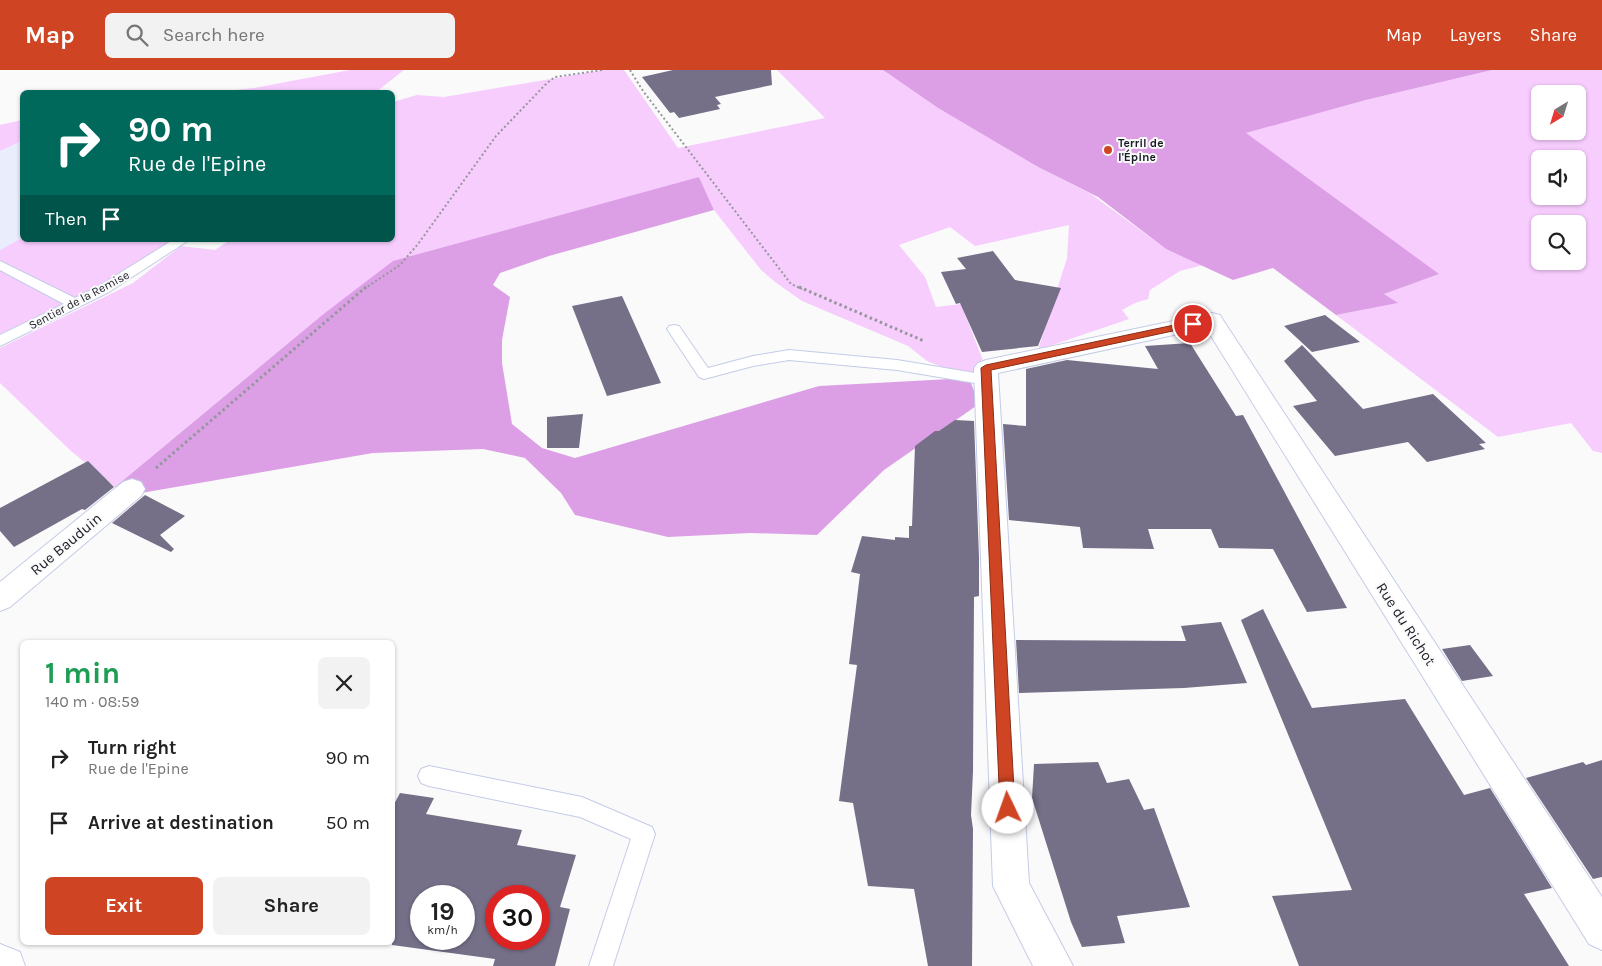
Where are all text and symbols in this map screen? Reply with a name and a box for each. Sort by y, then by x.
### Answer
search box [105,13,455,58]
text: Map [25,21,75,49]
icon: search [123,21,151,49]
text: Search here [163,24,265,46]
text: Map [1386,24,1422,46]
text: Layers [1450,24,1502,46]
text: Share [1530,24,1577,46]
north arrow [1531,85,1586,140]
map controls [1531,85,1586,270]
text: 90 m [128,109,214,150]
icon: right [45,110,110,175]
place label: Terril de l'Épine [1118,136,1164,164]
marker: Terril de l'Épine [1102,144,1114,156]
button: sound [1531,150,1586,205]
text: Rue de l'Epine [128,151,266,177]
icon: arrive [97,205,125,233]
text: Then [45,208,87,230]
button: search [1531,215,1586,270]
street label: Sentier de la Remise [26,268,132,332]
pin [1172,303,1214,345]
icon: arrive [1179,310,1207,338]
street label: Rue Bauduin [27,509,105,579]
street label: Rue du Richot [1372,579,1440,669]
text: 1 min [45,655,120,691]
button: close [318,657,370,709]
text: 140 m · 08:59 [45,692,139,711]
text: Turn right [88,737,177,759]
icon: right [45,744,73,772]
text: 90 m [325,747,370,769]
text: Rue de l'Epine [88,759,189,778]
position arrow [981,781,1033,833]
icon: arrive [45,809,73,837]
text: Arrive at destination [88,812,274,834]
text: 50 m [326,812,370,834]
button: Exit [45,877,203,935]
button: Share [213,877,370,935]
speed limit sign: 30 [485,885,550,950]
text: 19 [430,897,455,926]
text: km/h [427,923,458,937]

